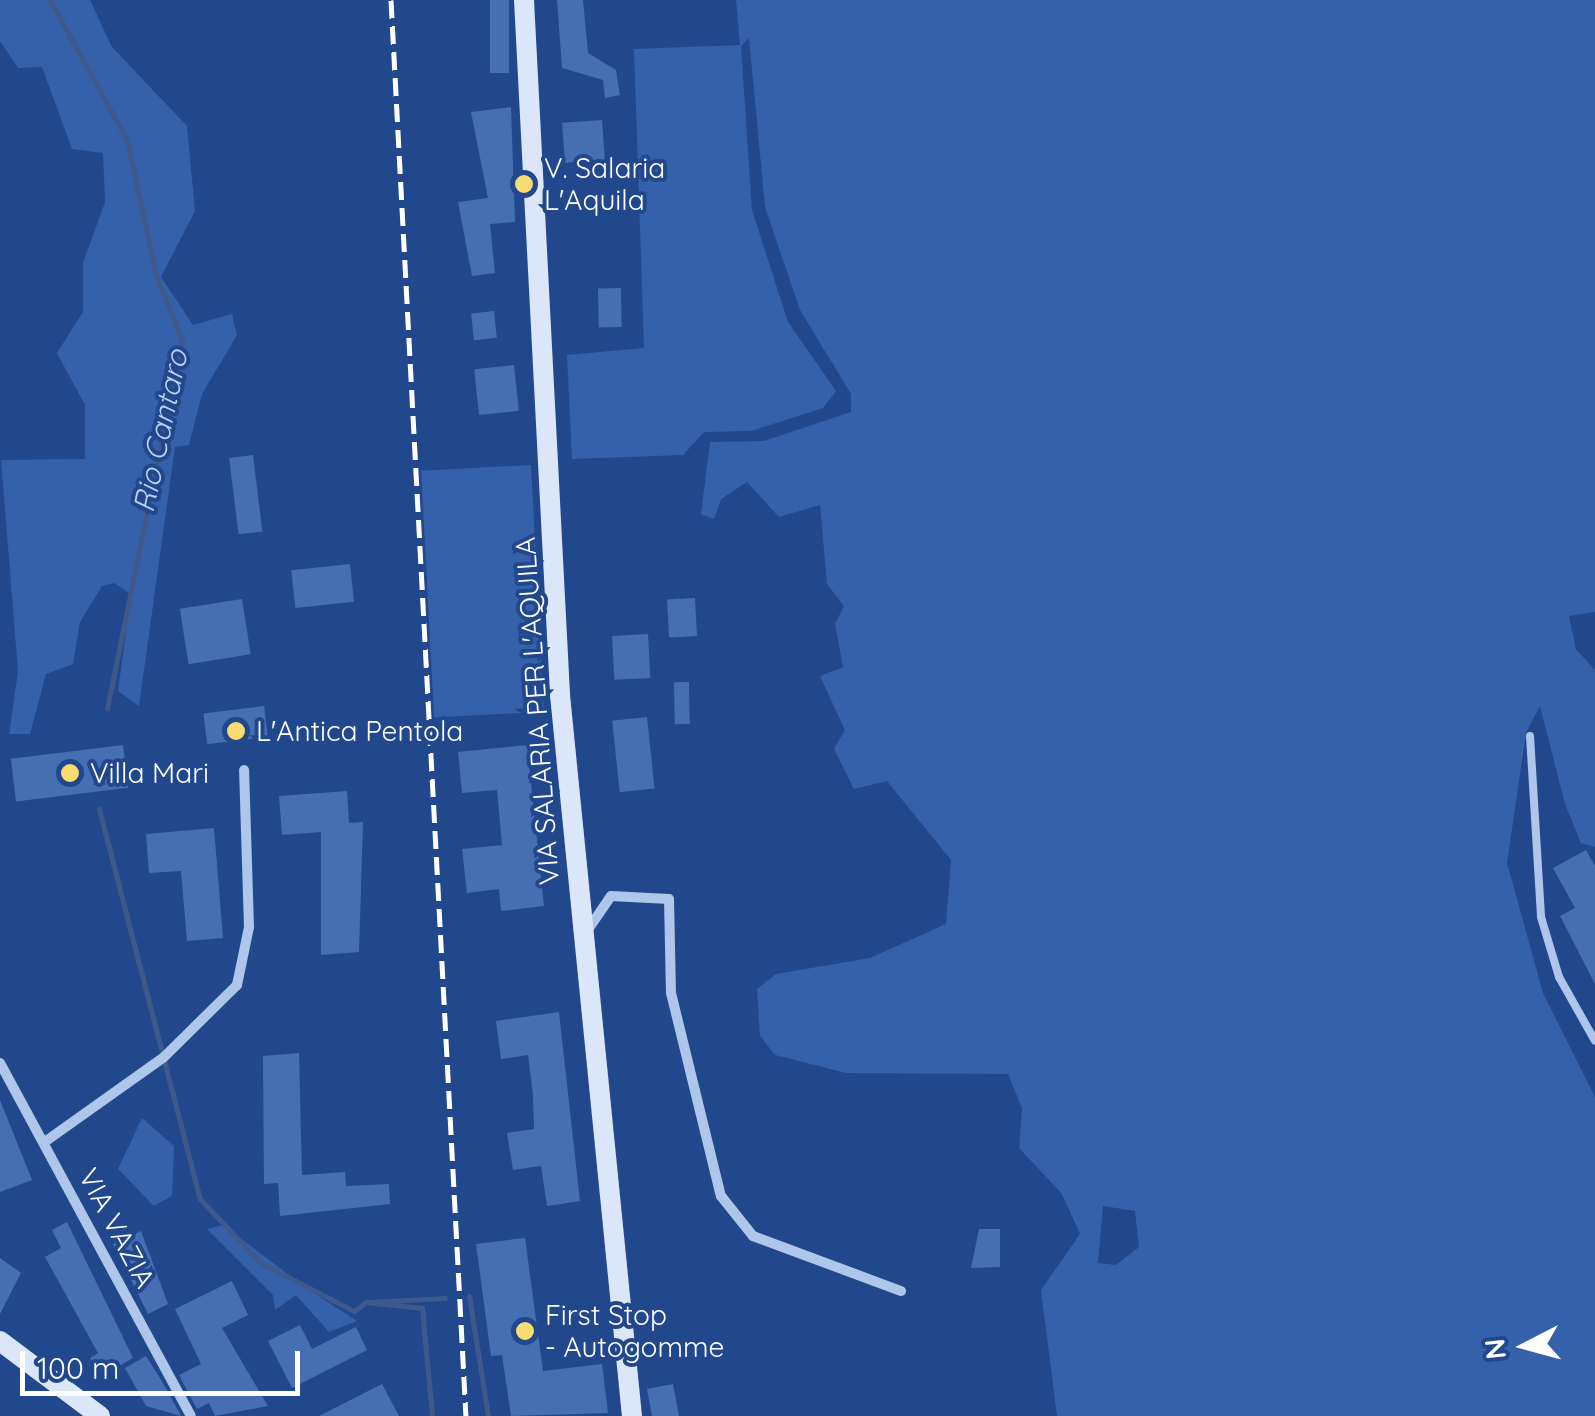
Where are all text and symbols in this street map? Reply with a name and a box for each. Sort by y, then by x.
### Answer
place label: V. Salaria L'Aquila [544,151,665,217]
marker: V. Salaria L'Aquila [513,173,535,195]
water label: Rio Cantaro [125,346,195,516]
street label: VIA SALARIA PER L'AQUILA [508,536,566,886]
place label: L'Antica Pentola [256,714,463,748]
marker: L'Antica Pentola [225,720,247,742]
place label: Villa Mari [90,756,209,790]
marker: Villa Mari [59,762,81,784]
street label: VIA VAZIA [72,1163,162,1293]
north arrow [1475,1296,1575,1396]
place label: First Stop - Autogomme [545,1298,724,1364]
marker: First Stop - Autogomme [514,1320,536,1342]
scale bar [25,1331,305,1393]
text: N [1476,1337,1513,1361]
text: 100 m [37,1349,119,1387]

